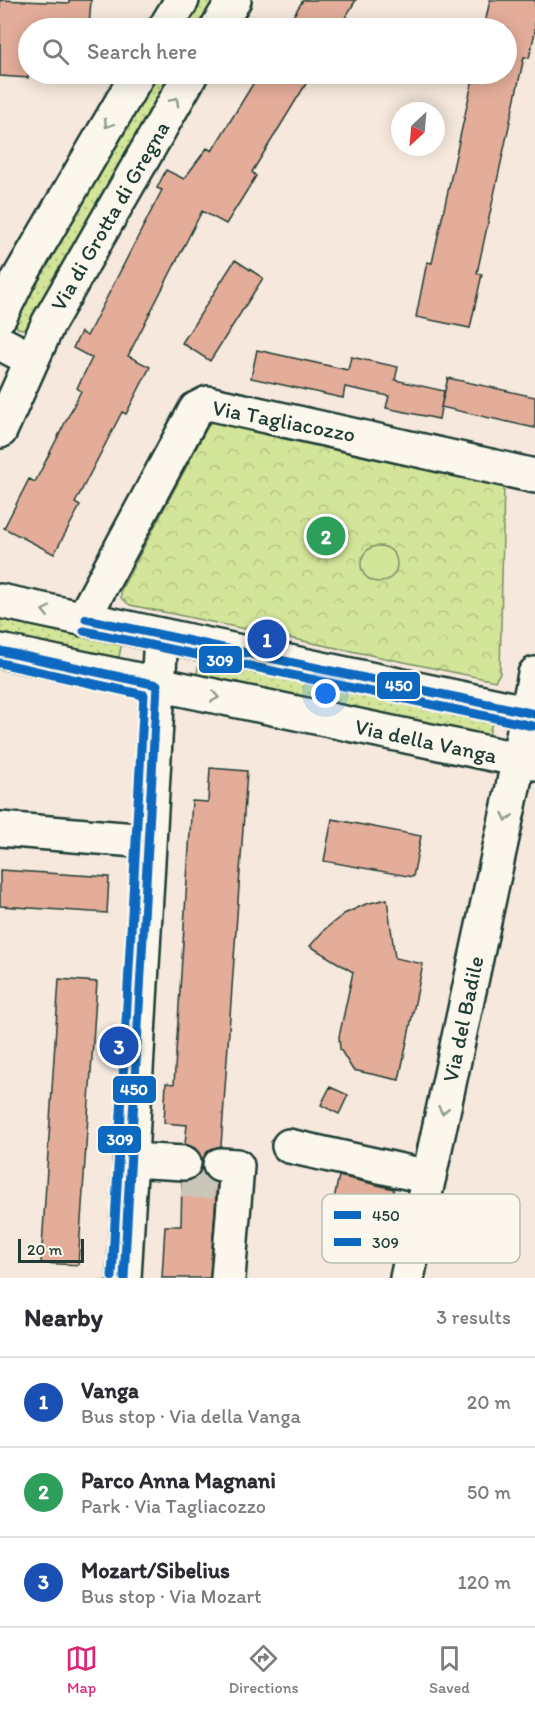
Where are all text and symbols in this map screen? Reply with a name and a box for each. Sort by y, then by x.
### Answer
search box [18,18,517,84]
icon: search [39,35,72,68]
text: Search here [87,38,197,65]
one-way arrow [168,97,179,108]
north arrow [391,102,445,156]
street label: Via di Grotta di Gregna [45,116,175,316]
one-way arrow [104,118,116,128]
street label: Via Tagliacozzo [210,394,358,448]
pin: 2 [306,514,346,558]
one-way arrow [42,605,52,618]
pin: 1 [248,616,286,662]
line badge: 309 [198,645,243,674]
text: 309 [207,651,233,670]
line badge: 450 [376,671,421,700]
text: 450 [385,676,413,695]
your location [311,679,340,708]
one-way arrow [209,690,219,703]
street label: Via della Vanga [352,713,500,769]
one-way arrow [501,812,514,822]
street label: Via del Badile [436,953,490,1085]
pin: 3 [100,1024,138,1068]
line badge: 450 [112,1075,157,1104]
text: 450 [120,1080,148,1099]
one-way arrow [437,1105,450,1115]
line badge: 309 [97,1125,142,1154]
text: 309 [107,1130,133,1149]
legend [322,1194,520,1263]
text: 450 [372,1206,400,1225]
text: 309 [372,1233,399,1252]
scale bar [18,1236,84,1264]
text: 20 m [27,1240,62,1259]
text: Nearby [24,1301,103,1333]
text: 3 results [436,1305,511,1329]
text: Vanga [81,1377,139,1404]
text: 1 [39,1390,48,1414]
text: 20 m [467,1390,511,1414]
text: Bus stop · Via della Vanga [81,1404,301,1428]
text: Parco Anna Magnani [81,1467,276,1494]
text: 2 [38,1480,49,1504]
text: 50 m [467,1480,511,1504]
text: Park · Via Tagliacozzo [81,1494,266,1518]
text: Mozart/Sibelius [81,1557,230,1584]
text: 3 [38,1570,49,1594]
text: 120 m [458,1570,511,1594]
text: Bus stop · Via Mozart [81,1584,262,1608]
tab: Map [65,1642,98,1697]
tab: Directions [228,1642,299,1697]
tab: Saved [429,1642,470,1697]

